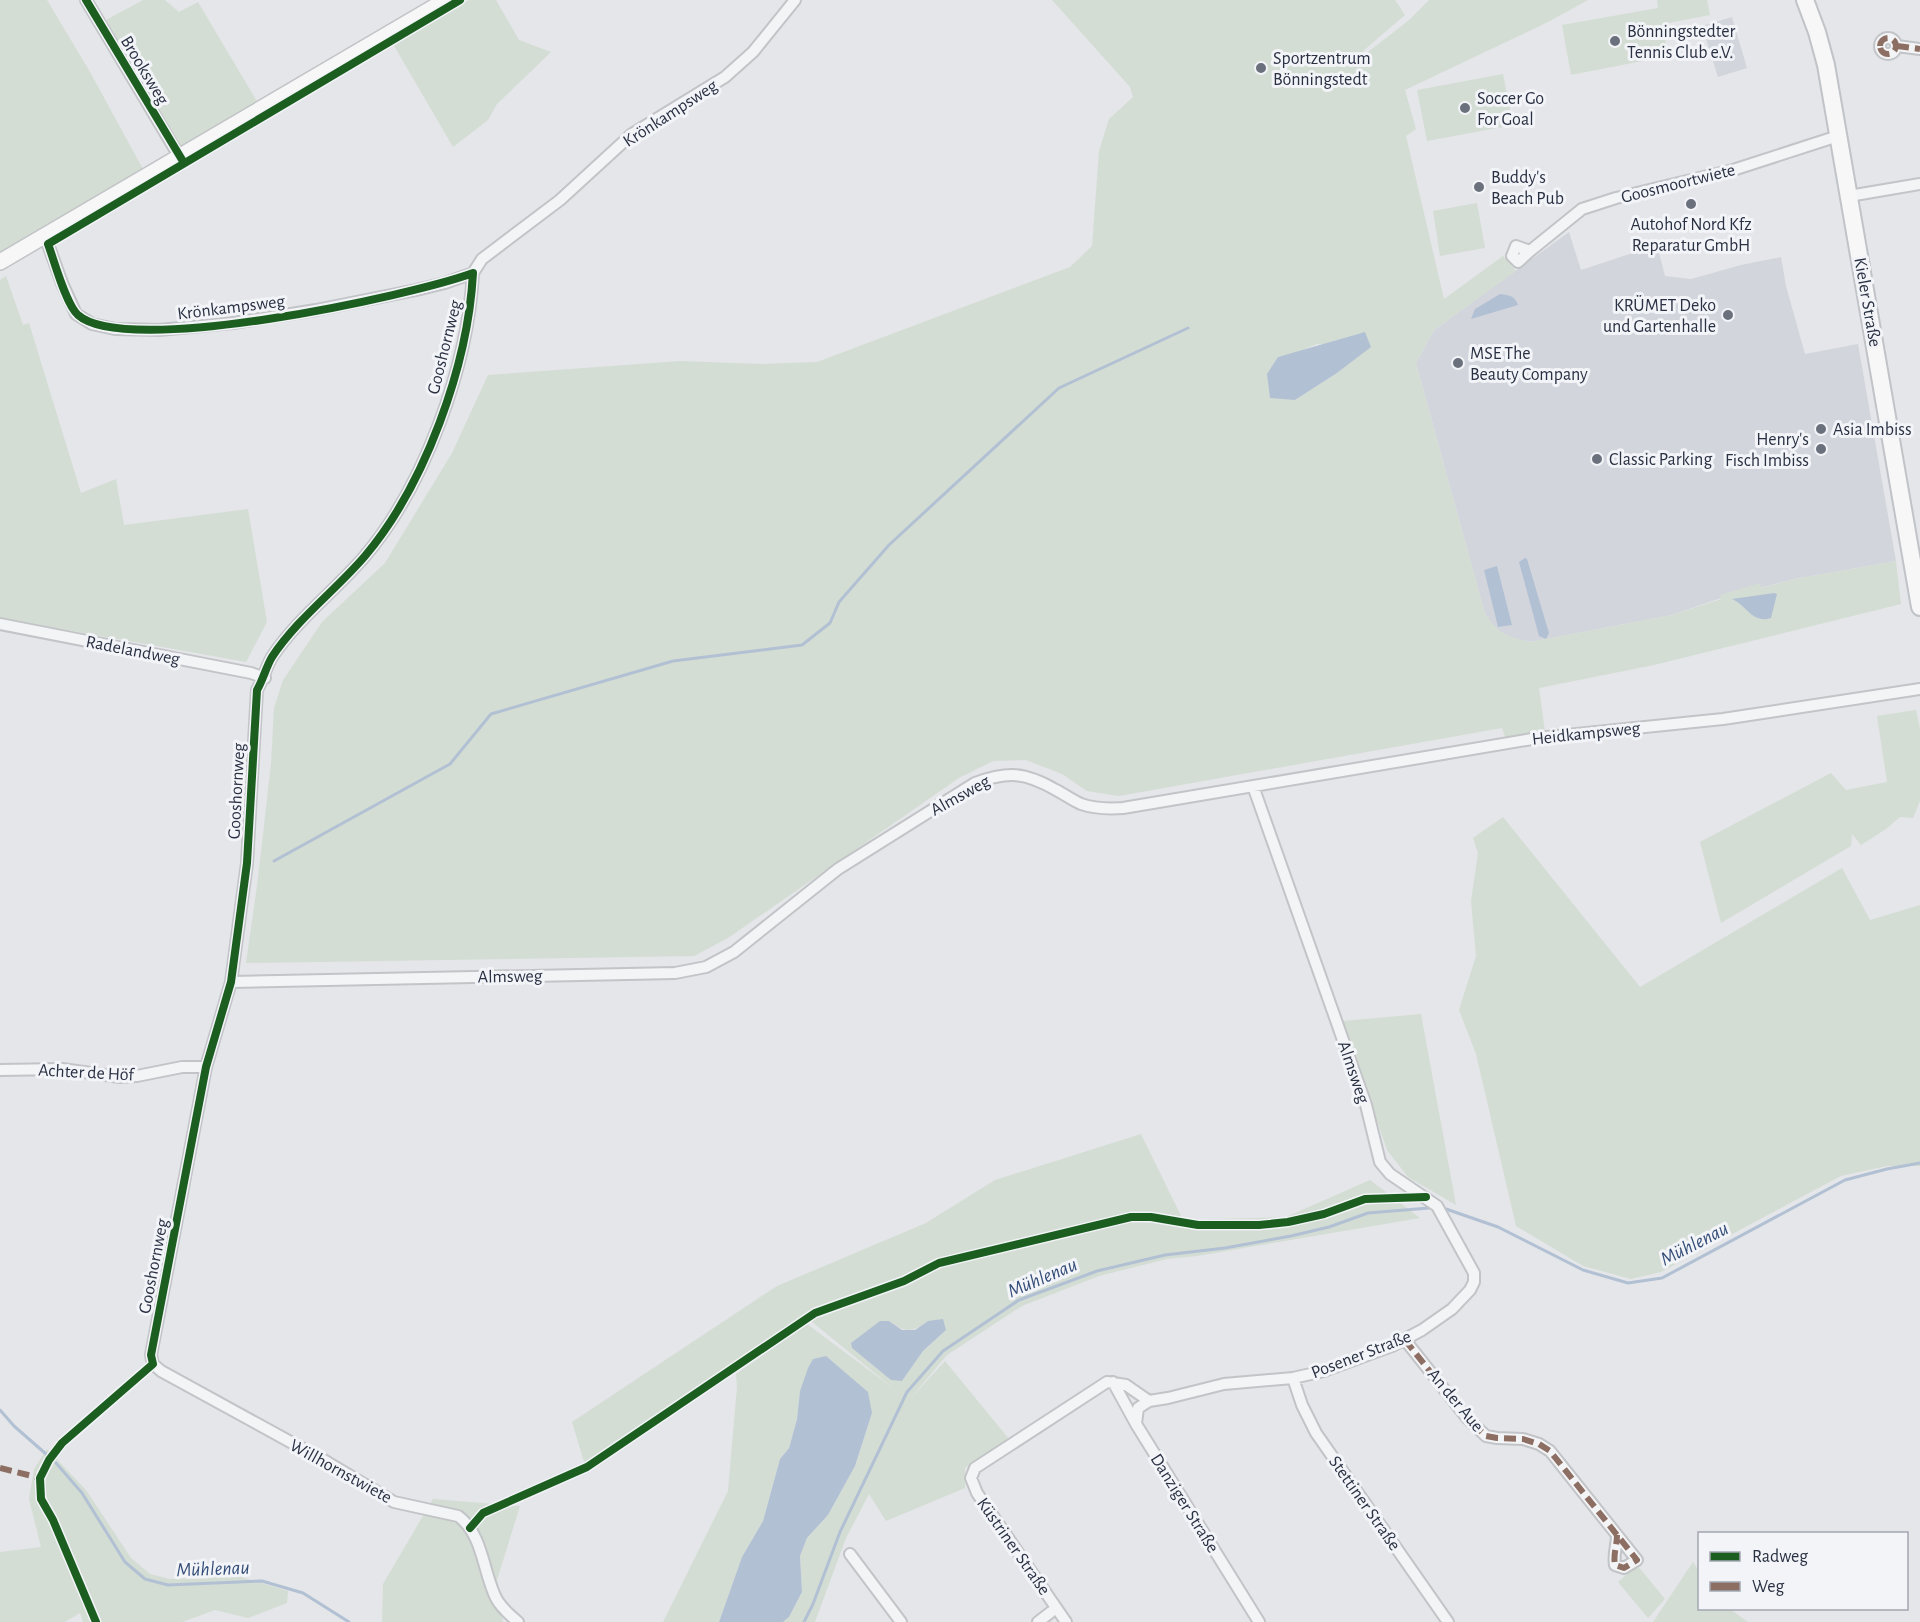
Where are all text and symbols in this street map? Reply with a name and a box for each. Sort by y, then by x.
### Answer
place label: Bönningstedter Tennis Club e.V. [1627,23,1736,62]
street label: Brooksweg [117,33,172,108]
marker: Bönningstedter Tennis Club e.V. [1608,34,1622,48]
place label: Sportzentrum Bönningstedt [1273,50,1371,89]
marker: Sportzentrum Bönningstedt [1254,61,1268,75]
street label: Krönkampsweg [620,77,721,151]
place label: Soccer Go For Goal [1477,90,1544,129]
marker: Soccer Go For Goal [1458,101,1472,115]
street label: Goosmoortwiete [1619,161,1737,207]
place label: Buddy's Beach Pub [1491,169,1564,208]
marker: Buddy's Beach Pub [1472,180,1486,194]
marker: Autohof Nord Kfz Reparatur GmbH [1684,197,1698,211]
place label: Autohof Nord Kfz Reparatur GmbH [1630,216,1752,255]
street label: Kieler Straße [1850,256,1884,348]
street label: Krönkampsweg [176,292,286,324]
place label: KRÜMET Deko und Gartenhalle [1603,295,1716,336]
street label: Gooshornweg [425,298,465,396]
marker: KRÜMET Deko und Gartenhalle [1721,308,1735,322]
place label: MSE The Beauty Company [1470,345,1588,384]
marker: MSE The Beauty Company [1451,356,1465,370]
place label: Asia Imbiss [1833,421,1912,439]
marker: Asia Imbiss [1814,422,1828,436]
place label: Henry's Fisch Imbiss [1725,431,1809,470]
marker: Henry's Fisch Imbiss [1814,442,1828,456]
place label: Classic Parking [1609,451,1712,469]
marker: Classic Parking [1590,452,1604,466]
street label: Radelandweg [84,633,182,669]
street label: Heidkampsweg [1531,719,1641,749]
street label: Gooshornweg [225,742,249,840]
street label: Almsweg [928,772,993,819]
street label: Almsweg [478,967,543,987]
street label: Almsweg [1334,1039,1372,1106]
street label: Achter de Höf [38,1062,136,1085]
street label: Gooshornweg [136,1217,172,1315]
water label: Mühlenau [1657,1218,1732,1269]
water label: Mühlenau [1005,1254,1080,1301]
street label: Posener Straße [1309,1328,1414,1382]
street label: An der Aue [1424,1366,1487,1436]
street label: Willhornstwiete [287,1437,394,1507]
street label: Danziger Straße [1147,1451,1222,1556]
street label: Stettiner Straße [1325,1453,1403,1554]
street label: Küstriner Straße [973,1495,1053,1598]
legend [1698,1532,1908,1610]
text: Radweg [1752,1548,1808,1566]
water label: Mühlenau [176,1558,250,1580]
text: Weg [1752,1578,1784,1596]

